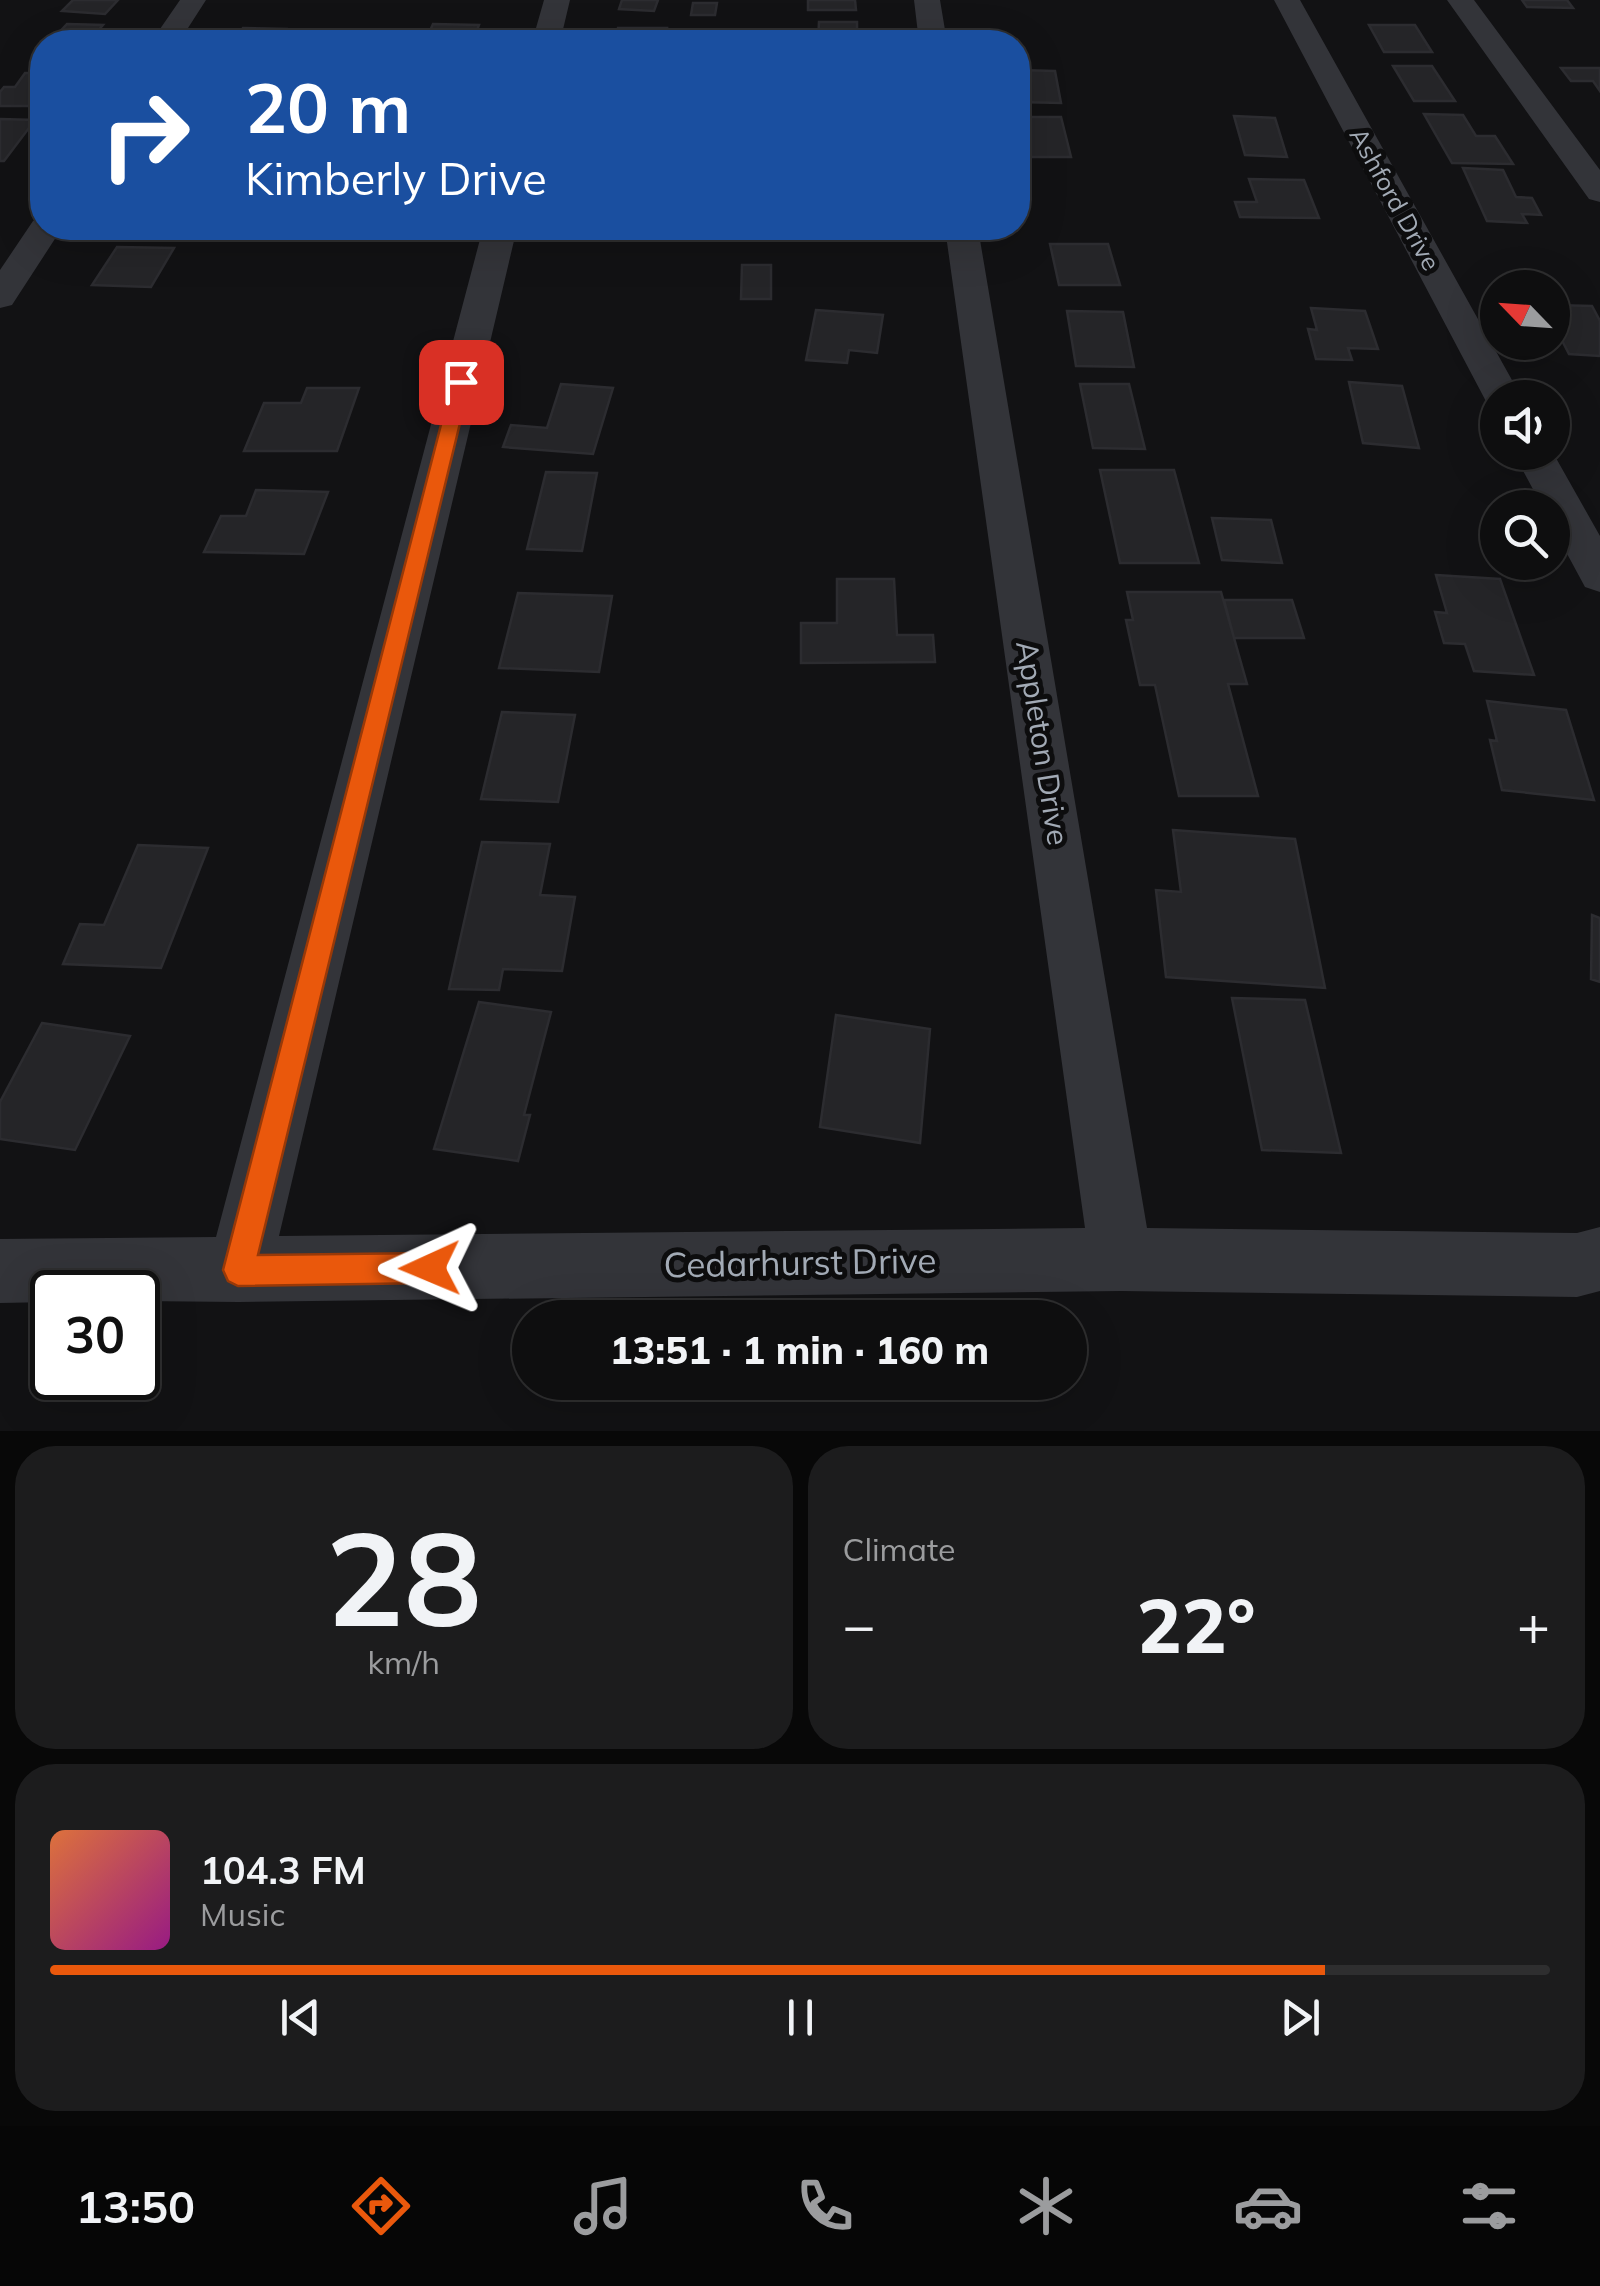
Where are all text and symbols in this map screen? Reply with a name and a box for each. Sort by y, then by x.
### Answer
text: 20 m [245,63,411,151]
icon: right [80,70,210,200]
street label: Ashford Drive [1343,122,1447,276]
text: Kimberly Drive [245,150,547,206]
north arrow [1480,270,1570,360]
map controls [1480,270,1570,580]
pin [419,340,504,425]
icon: arrive [434,355,489,410]
button: sound [1480,380,1570,470]
button: search [1480,490,1570,580]
street label: Appleton Drive [1008,638,1078,848]
position arrow [378,1216,482,1320]
street label: Cedarhurst Drive [663,1238,937,1286]
speed limit sign: 30 [30,1270,160,1400]
text: 13:51 · 1 min · 160 m [610,1326,989,1374]
text: 28 [326,1495,482,1659]
text: Climate [843,1529,955,1569]
text: 22° [1137,1578,1256,1672]
text: − [843,1590,876,1659]
text: + [1517,1590,1550,1659]
text: km/h [368,1642,440,1682]
text: 104.3 FM [200,1846,366,1894]
text: Music [200,1894,285,1934]
icon: previous [273,1990,328,2045]
icon: pause [773,1990,828,2045]
icon: next [1273,1990,1328,2045]
icon: directions [346,2171,416,2241]
icon: music [568,2171,638,2241]
icon: phone [790,2171,860,2241]
icon: climate [1011,2171,1081,2241]
icon: car [1233,2171,1303,2241]
icon: filters [1454,2171,1524,2241]
text: 13:50 [76,2178,195,2234]

